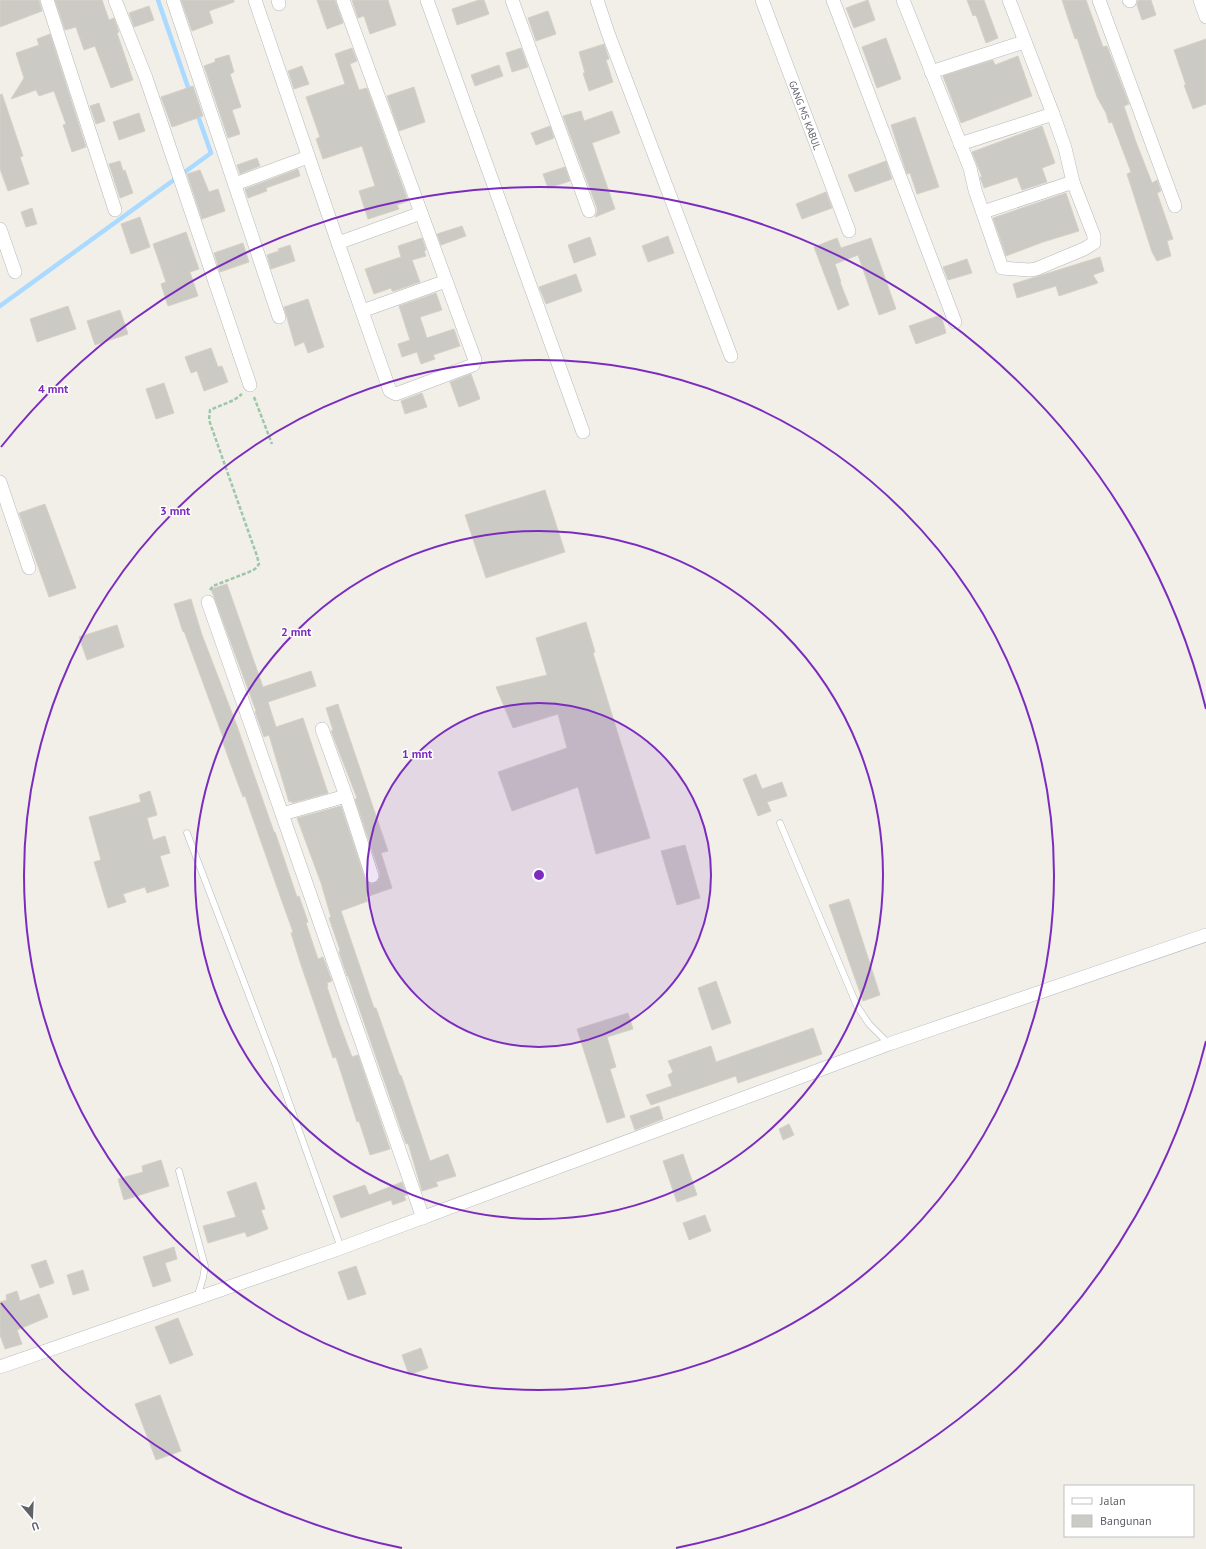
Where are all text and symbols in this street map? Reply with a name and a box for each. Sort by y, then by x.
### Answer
street label: GANG MS KABUL [786,79,824,152]
text: 4 mnt [38,381,69,396]
text: 3 mnt [160,503,191,518]
text: 2 mnt [281,624,312,639]
text: 1 mnt [402,746,433,761]
centre of rings [532,868,546,882]
legend [1064,1485,1194,1537]
text: Jalan [1099,1493,1125,1508]
north arrow [12,1497,52,1537]
text: Bangunan [1100,1513,1152,1528]
text: U [30,1519,41,1534]

